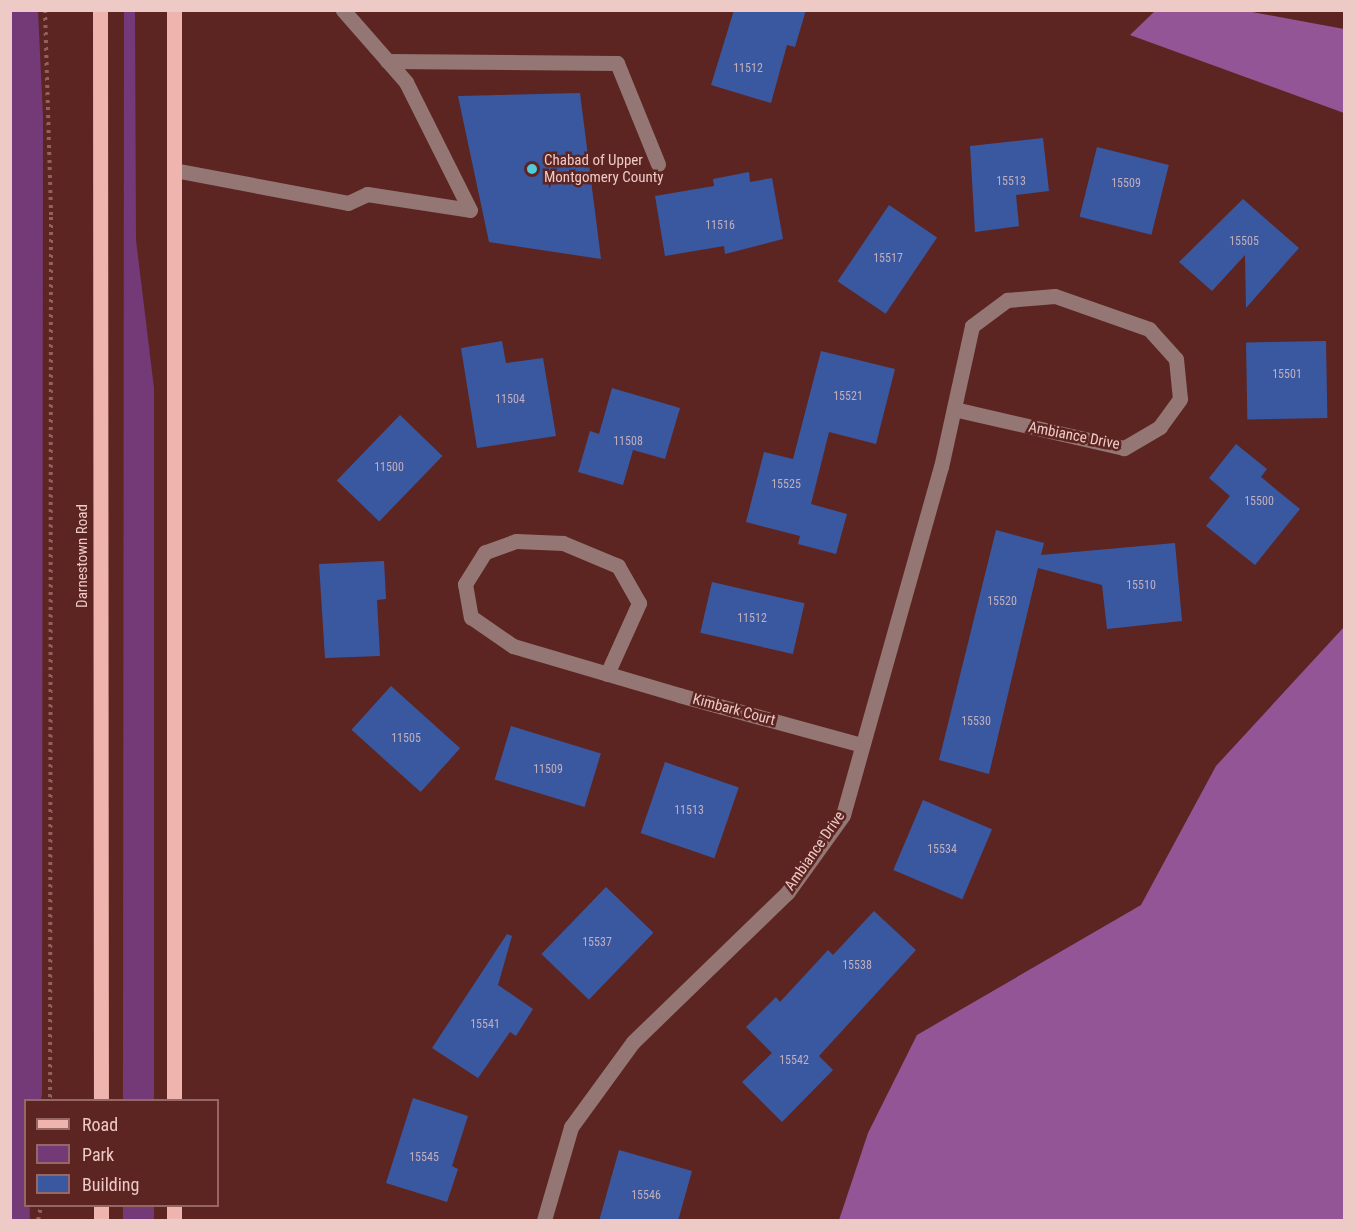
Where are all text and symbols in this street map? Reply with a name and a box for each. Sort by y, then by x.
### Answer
house number: 11512 [733,62,763,76]
place label: Chabad of Upper Montgomery County [544,151,663,186]
marker: Chabad of Upper Montgomery County [525,162,539,176]
house number: 15513 [996,175,1026,189]
house number: 15509 [1111,177,1141,191]
house number: 11516 [705,219,735,233]
house number: 15505 [1229,235,1259,249]
house number: 15517 [873,252,903,266]
house number: 15501 [1272,368,1302,382]
house number: 15521 [833,390,863,404]
house number: 11504 [495,393,525,407]
street label: Ambiance Drive [1027,418,1121,454]
house number: 11508 [613,435,643,449]
house number: 11500 [374,461,404,475]
house number: 15525 [771,478,801,492]
house number: 15500 [1244,495,1274,509]
street label: Darnestown Road [74,504,92,608]
house number: 15510 [1126,579,1156,593]
house number: 15520 [987,595,1017,609]
house number: 11512 [737,612,767,626]
street label: Kimbark Court [691,690,777,730]
house number: 15530 [961,715,991,729]
house number: 11505 [391,732,421,746]
house number: 11509 [533,763,563,777]
house number: 11513 [674,804,704,818]
street label: Ambiance Drive [781,808,849,894]
house number: 15534 [927,843,957,857]
house number: 15537 [582,936,612,950]
house number: 15538 [842,959,872,973]
house number: 15541 [470,1018,500,1032]
house number: 15542 [779,1054,809,1068]
legend [24,1099,219,1207]
text: Road [82,1114,118,1135]
text: Park [82,1144,114,1165]
house number: 15545 [409,1151,439,1165]
text: Building [82,1174,139,1195]
house number: 15546 [631,1189,661,1203]

